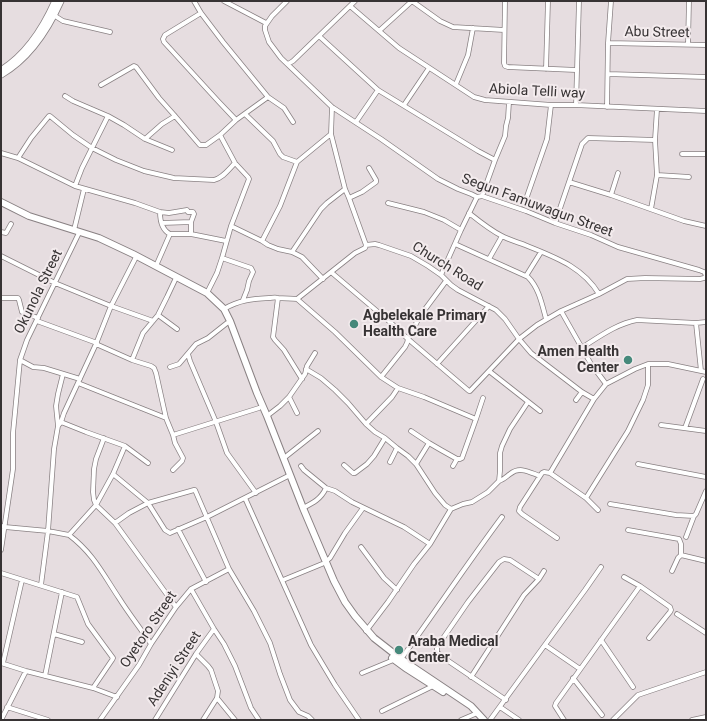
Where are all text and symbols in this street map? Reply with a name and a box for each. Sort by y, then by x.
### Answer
street label: Abu Street [624,24,690,42]
street label: Abiola Telli way [488,81,586,103]
street label: Segun Famuwagun Street [459,171,615,241]
street label: Church Road [409,239,485,295]
street label: Okunola Street [11,247,67,337]
place label: Agbelekale Primary Health Care [363,308,487,340]
marker: Agbelekale Primary Health Care [348,318,360,330]
place label: Amen Health Center [538,344,619,376]
marker: Amen Health Center [622,354,634,366]
street label: Oyetoro Street [117,588,181,672]
street label: Adeniyi Street [145,628,205,710]
place label: Araba Medical Center [408,634,499,666]
marker: Araba Medical Center [393,644,405,656]

